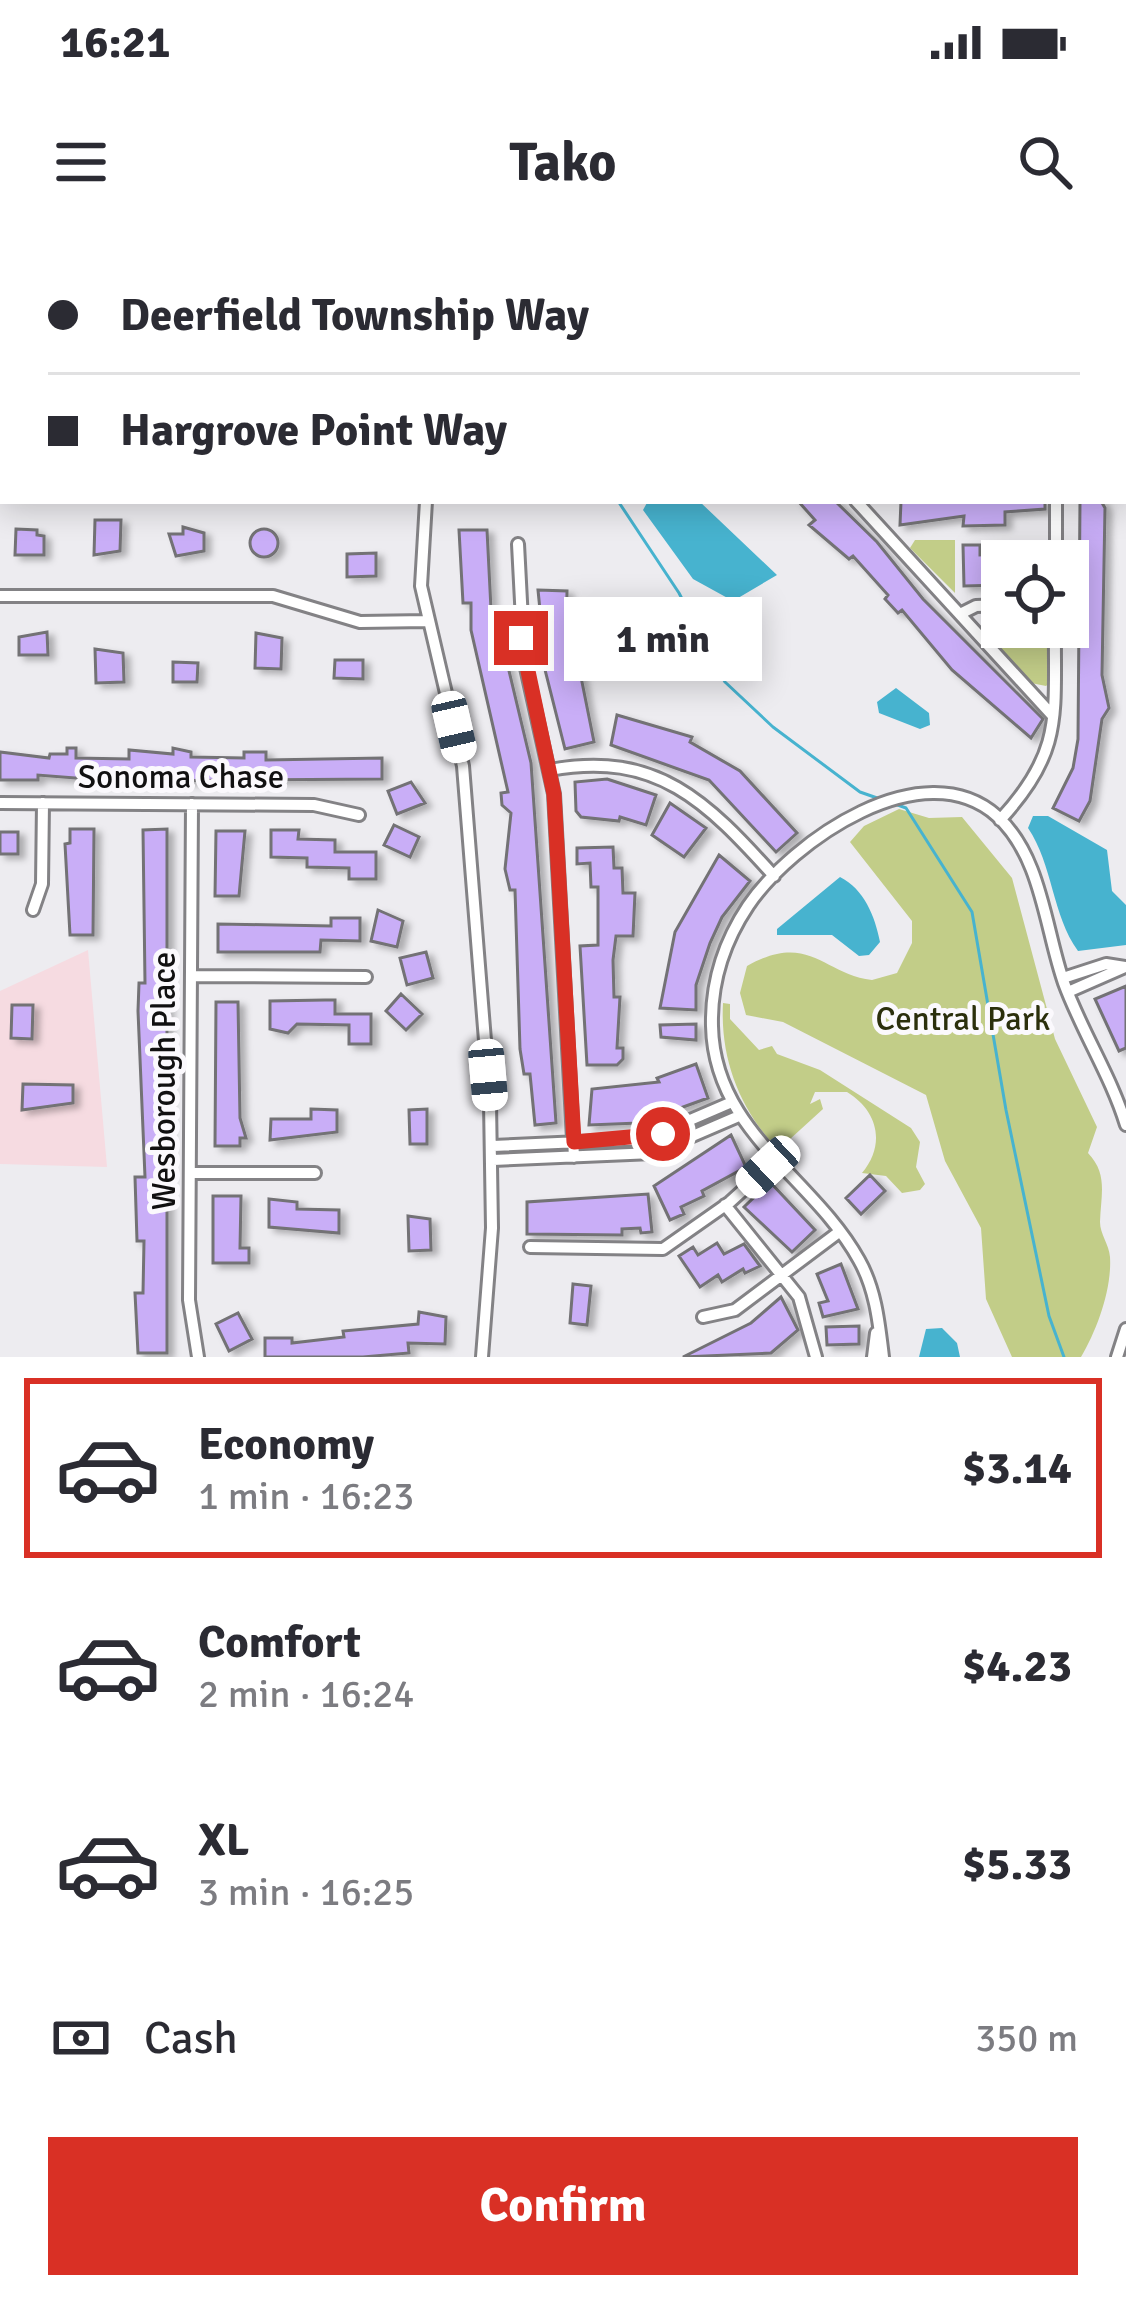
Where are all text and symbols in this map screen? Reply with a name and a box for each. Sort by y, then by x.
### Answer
text: 16:21 [60,15,170,70]
icon: menu [48,129,114,195]
text: Tako [510,129,616,196]
icon: search [1012,129,1078,195]
text: Deerfield Township Way [120,288,589,343]
text: Hargrove Point Way [120,403,507,458]
map controls [981,540,1089,648]
button: locate [981,540,1089,648]
callout: 1 min [563,596,761,680]
route end [494,611,548,665]
text: 1 min [616,615,710,663]
car [428,688,480,766]
street label: Sonoma Chase [78,757,284,798]
street label: Wesborough Place [144,952,185,1210]
park label: Central Park [876,999,1050,1040]
car [467,1038,509,1112]
route start [636,1107,690,1161]
car [729,1129,807,1205]
icon: car [54,1414,162,1522]
text: Economy [198,1417,374,1472]
text: $3.14 [962,1441,1072,1496]
text: 1 min · 16:23 [198,1472,414,1520]
icon: car [54,1612,162,1720]
text: Comfort [198,1615,361,1670]
text: $4.23 [962,1639,1072,1694]
text: 2 min · 16:24 [198,1670,414,1718]
icon: car [54,1810,162,1918]
text: XL [198,1813,249,1868]
text: $5.33 [962,1837,1072,1892]
text: 3 min · 16:25 [198,1868,414,1916]
icon: cash [48,2005,114,2071]
text: Cash [144,2011,238,2066]
text: 350 m [975,2014,1078,2062]
button: Confirm [48,2137,1078,2275]

